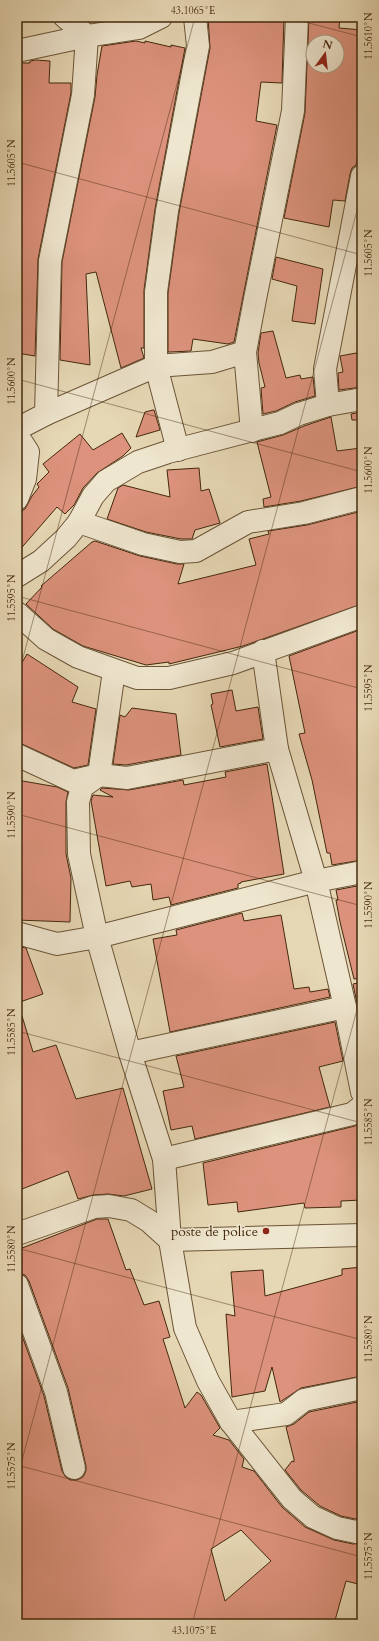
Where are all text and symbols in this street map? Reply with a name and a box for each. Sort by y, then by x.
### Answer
text: 43.1065°E [171,4,215,18]
text: 11.5610°N [362,12,376,59]
north arrow [305,34,345,74]
text: N [321,36,334,53]
text: 11.5605°N [5,139,19,186]
text: 11.5605°N [362,229,376,276]
text: 11.5600°N [5,357,19,404]
text: 11.5600°N [362,446,376,493]
text: 11.5595°N [5,574,19,621]
text: 11.5595°N [362,664,376,711]
text: 11.5590°N [5,791,19,838]
text: 11.5590°N [362,881,376,928]
text: 11.5585°N [5,1008,19,1055]
text: 11.5585°N [362,1098,376,1145]
place label: poste de police [171,1222,258,1241]
text: 11.5580°N [5,1225,19,1272]
marker: poste de police [261,1226,271,1236]
text: 11.5580°N [362,1315,376,1362]
text: 11.5575°N [5,1442,19,1489]
text: 11.5575°N [362,1532,376,1579]
text: 43.1075°E [172,1624,216,1638]

